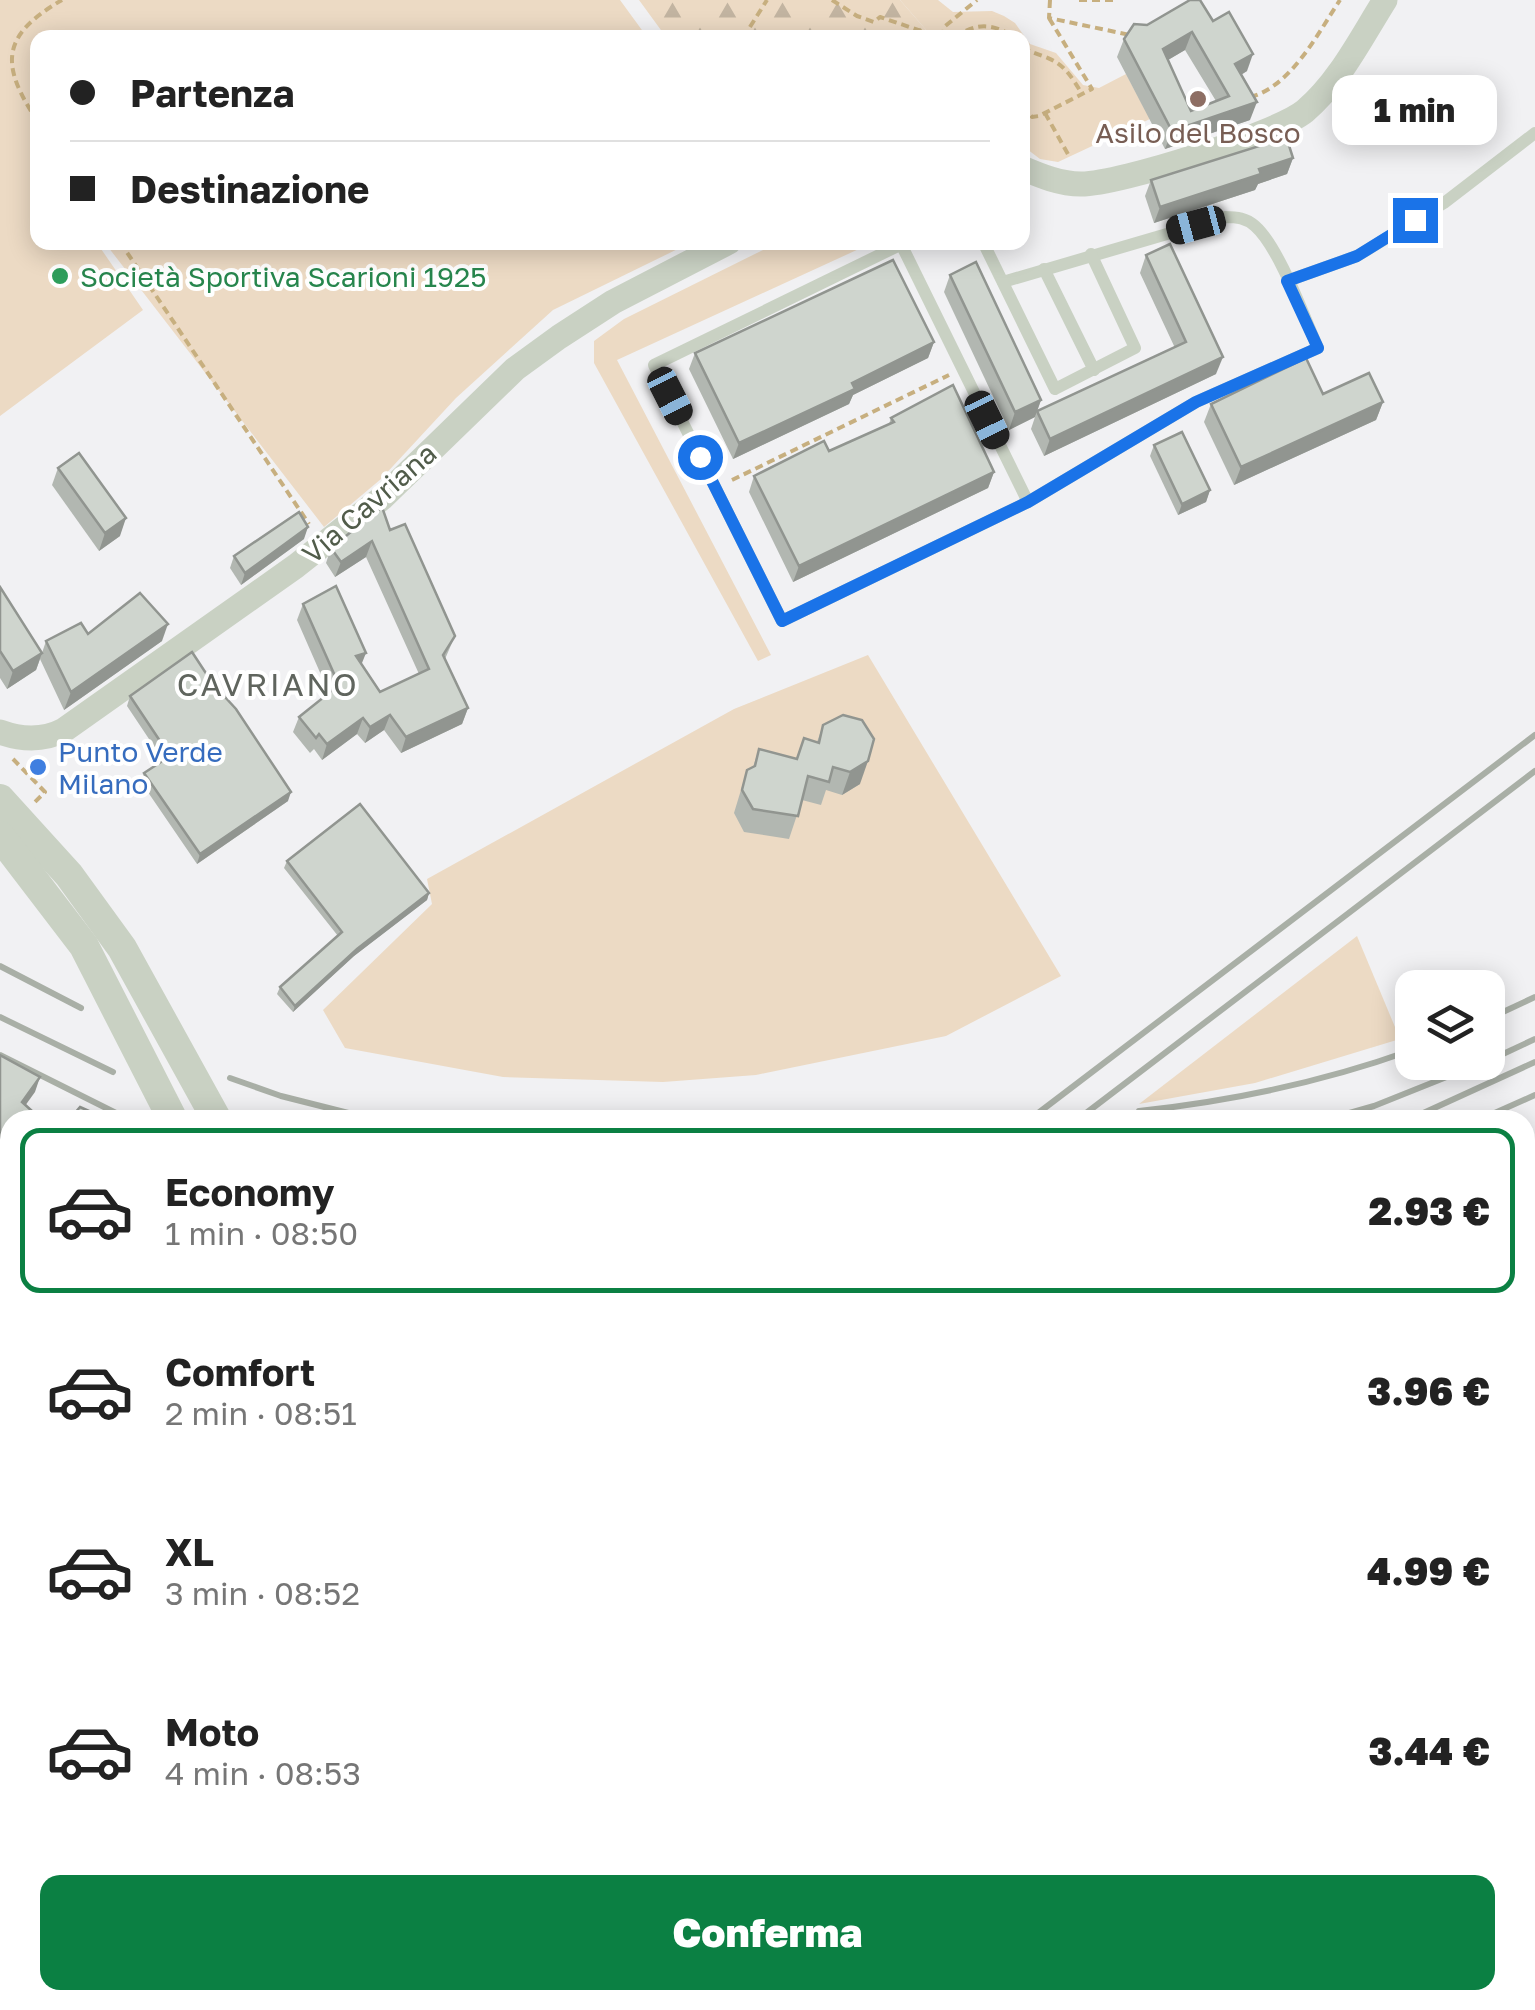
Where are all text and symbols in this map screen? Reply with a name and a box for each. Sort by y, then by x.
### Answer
text: Partenza [130,70,295,115]
callout: 1 min [1332,75,1498,145]
marker: Asilo del Bosco [1187,88,1209,110]
text: 1 min [1374,91,1455,129]
place label: Asilo del Bosco [1095,116,1301,149]
text: Destinazione [130,166,369,211]
route end [1393,198,1438,243]
car [1163,203,1229,247]
place label: Società Sportiva Scarioni 1925 [80,260,486,293]
marker: Società Sportiva Scarioni 1925 [49,265,71,287]
car [643,362,697,430]
car [960,386,1014,454]
route start [678,435,723,480]
street label: Via Cavriana [295,436,443,570]
district label: CAVRIANO [177,665,359,703]
place label: Punto Verde Milano [58,735,223,800]
marker: Punto Verde Milano [27,756,49,778]
map controls [1395,970,1505,1080]
button: layers [1395,970,1505,1080]
icon: car [45,1166,135,1256]
text: Economy [165,1169,334,1214]
text: 2.93 € [1368,1188,1490,1233]
text: 1 min · 08:50 [165,1214,358,1252]
icon: car [45,1346,135,1436]
text: Comfort [165,1349,315,1394]
text: 3.96 € [1367,1368,1490,1413]
text: 2 min · 08:51 [165,1394,357,1432]
icon: car [45,1526,135,1616]
text: XL [165,1529,214,1574]
text: 4.99 € [1367,1548,1490,1593]
text: 3 min · 08:52 [165,1574,360,1612]
icon: car [45,1706,135,1796]
text: Moto [165,1709,259,1754]
text: 3.44 € [1368,1728,1490,1773]
text: 4 min · 08:53 [165,1754,361,1792]
button: Conferma [40,1875,1495,1990]

